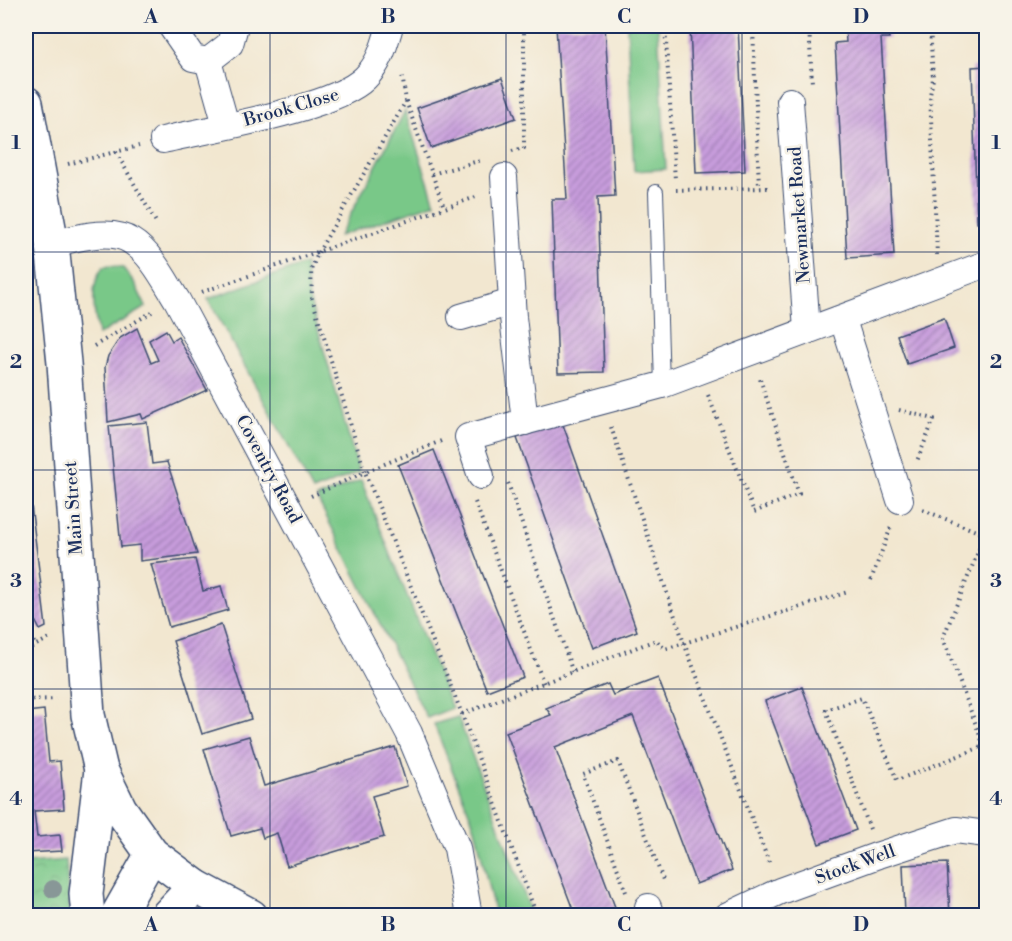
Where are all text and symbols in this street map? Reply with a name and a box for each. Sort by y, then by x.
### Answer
text: A [143,5,159,30]
text: B [380,5,396,30]
text: C [617,5,631,30]
text: D [853,5,869,30]
street label: Brook Close [240,83,342,132]
text: 1 [11,131,21,156]
text: 1 [991,131,1001,156]
street label: Newmarket Road [783,145,816,284]
text: 2 [10,350,22,375]
text: 2 [990,350,1002,375]
street label: Coventry Road [230,411,307,528]
street label: Main Street [59,460,88,556]
text: 3 [10,569,22,594]
text: 3 [990,569,1002,594]
text: 4 [9,787,23,812]
text: 4 [989,787,1003,812]
street label: Stock Well [812,839,899,890]
text: A [143,913,159,938]
text: B [380,913,396,938]
text: C [617,913,631,938]
text: D [853,913,869,938]

